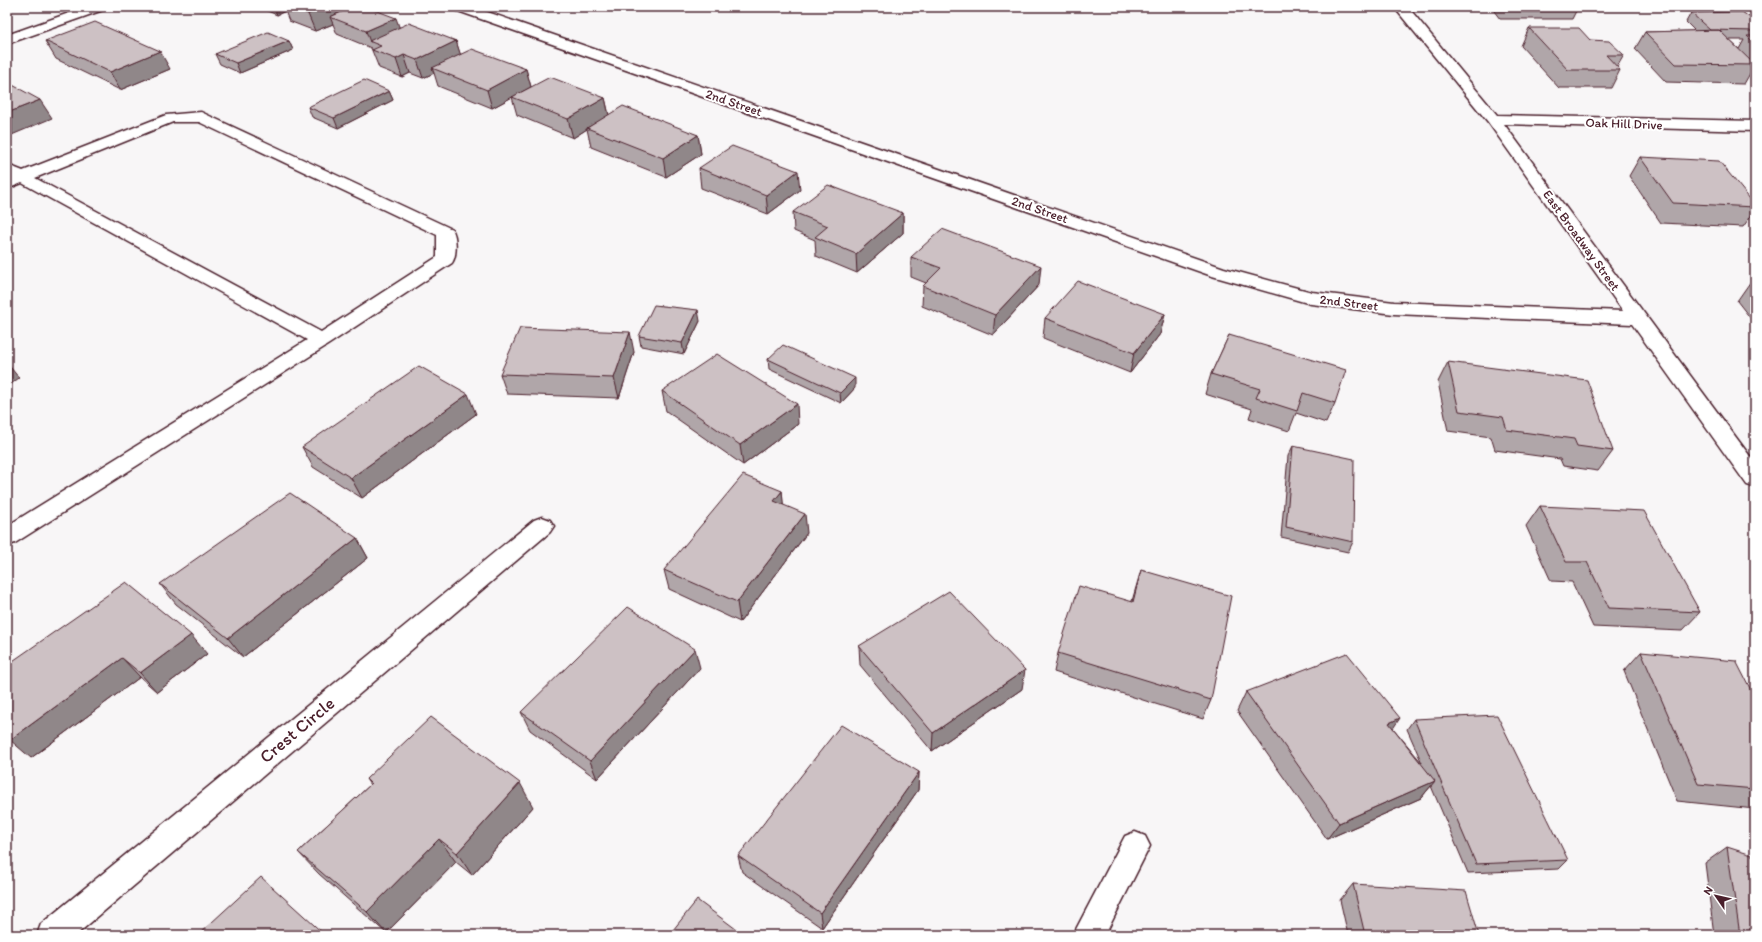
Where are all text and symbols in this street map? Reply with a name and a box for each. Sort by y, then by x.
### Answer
street label: 2nd Street [704,86,764,119]
street label: Oak Hill Drive [1585,115,1663,132]
street label: East Broadway Street [1540,187,1623,294]
street label: 2nd Street [1010,193,1070,226]
street label: 2nd Street [1319,291,1379,314]
street label: Crest Circle [255,692,339,768]
north arrow [1696,876,1736,916]
text: N [1701,884,1716,897]

